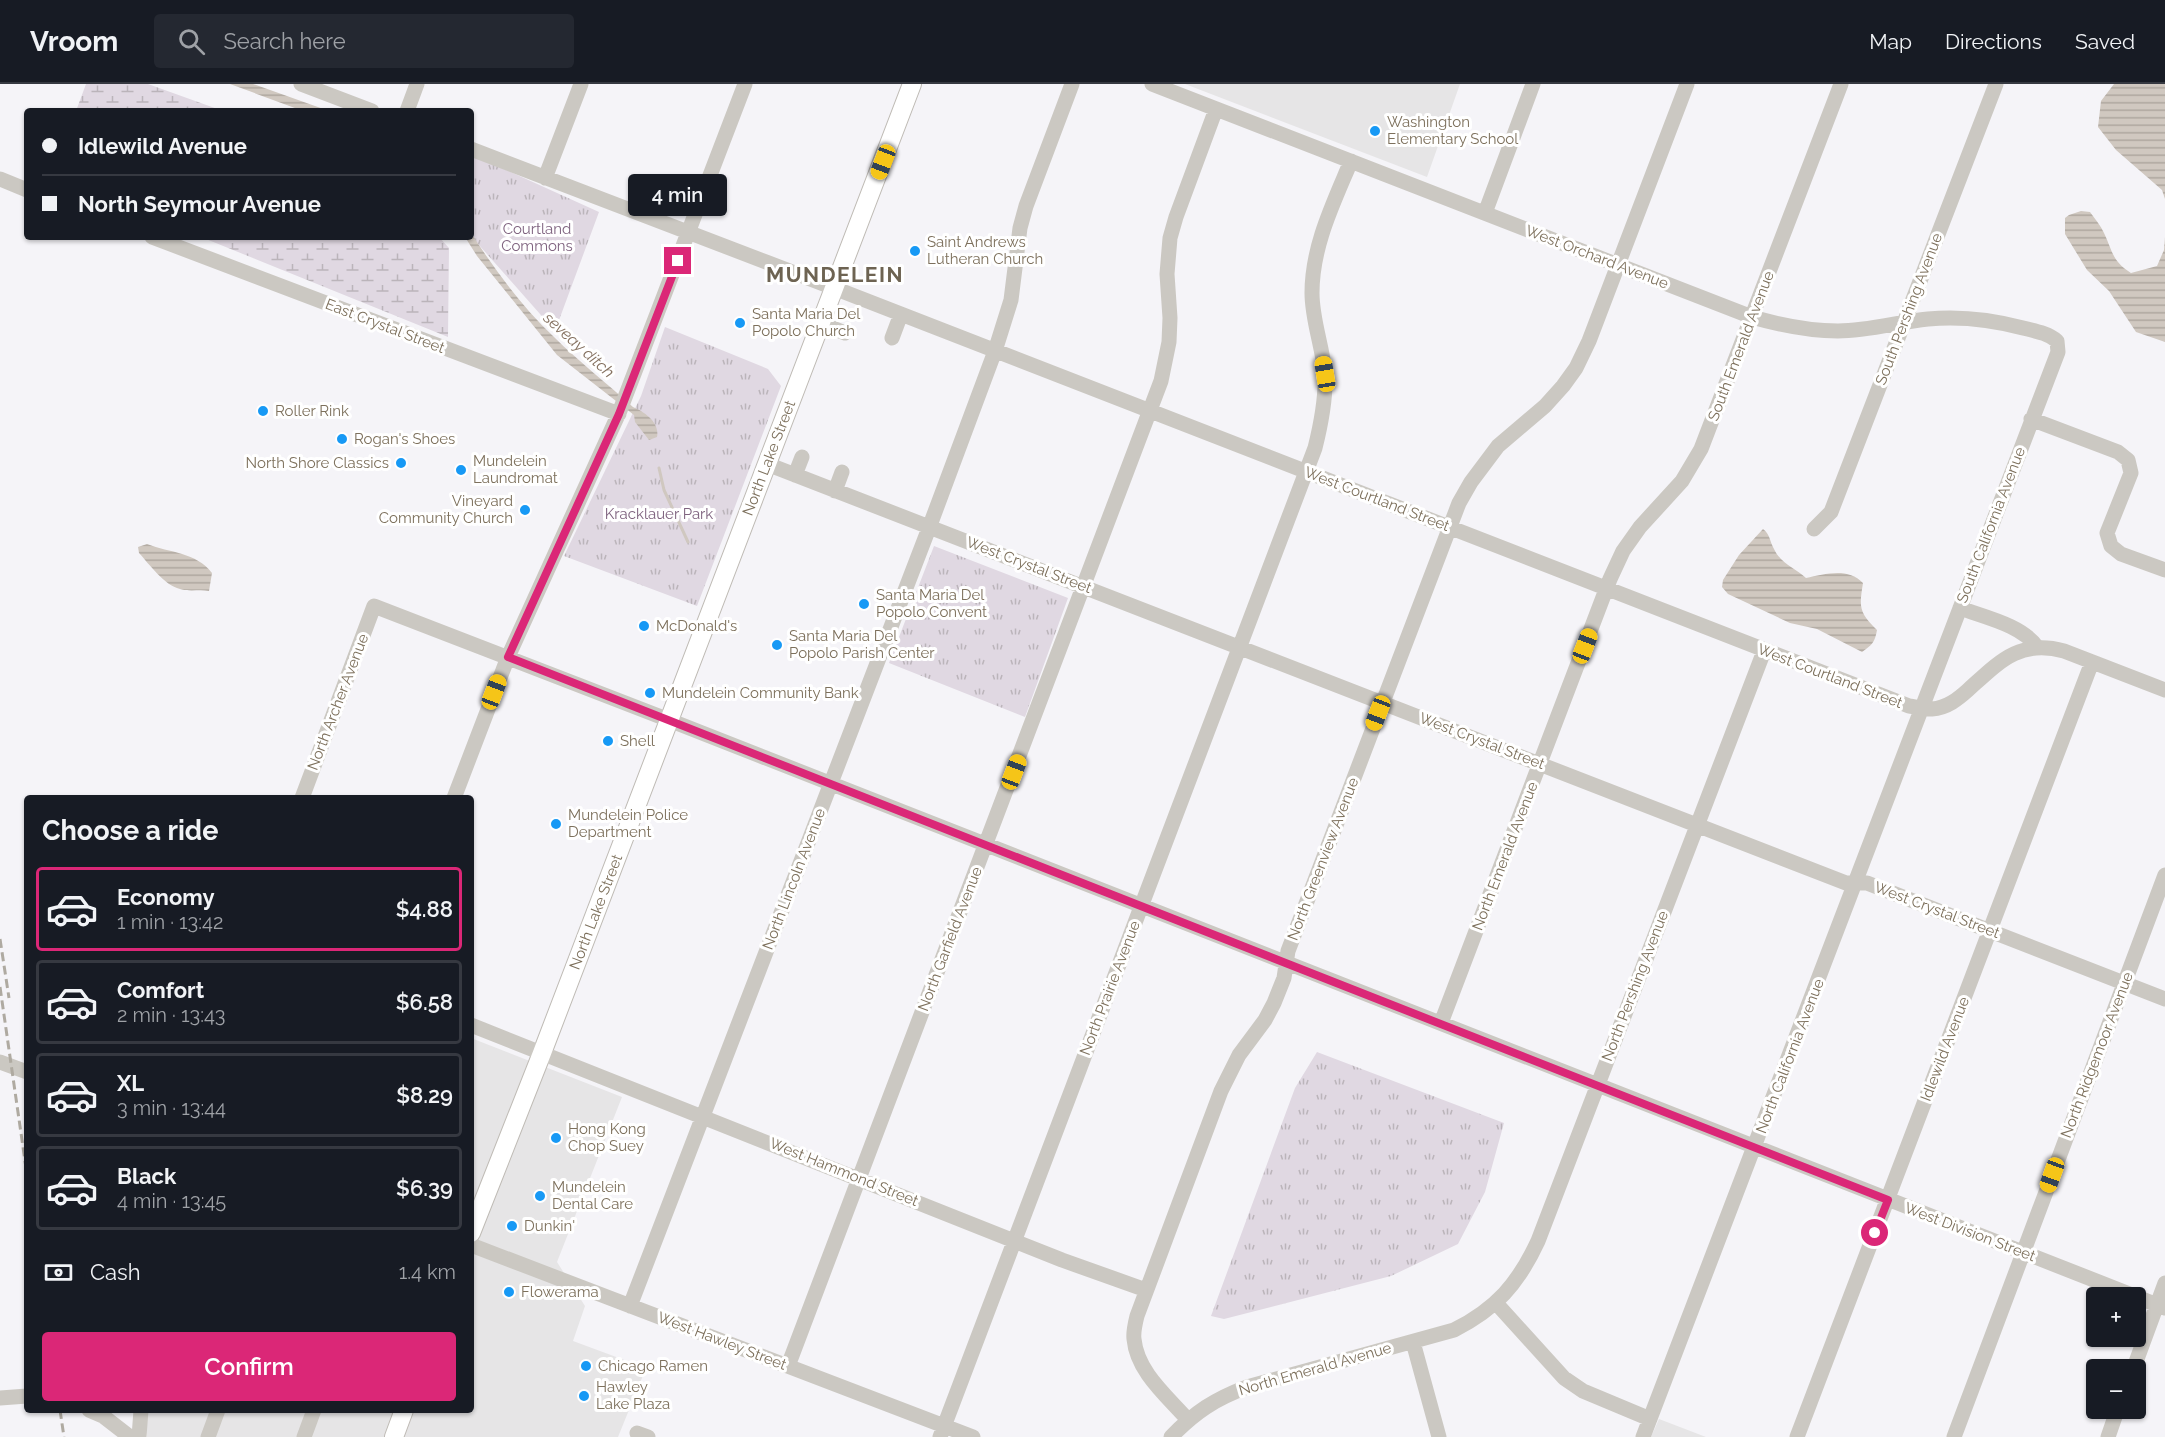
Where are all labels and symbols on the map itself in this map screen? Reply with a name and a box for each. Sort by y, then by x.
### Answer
place label: Washington Elementary School [1387,113,1519,148]
marker: Washington Elementary School [1368,124,1382,138]
car [868,142,898,182]
callout: 4 min [628,174,728,216]
park label: Courtland Commons [501,220,573,255]
street label: West Orchard Avenue [1523,221,1671,293]
street label: South Pershing Avenue [1872,230,1946,387]
place label: Saint Andrews Lutheran Church [927,233,1043,268]
marker: Saint Andrews Lutheran Church [908,244,922,258]
route end [664,247,691,274]
district label: MUNDELEIN [766,262,904,287]
street label: South Emerald Avenue [1704,268,1778,423]
street label: East Crystal Street [323,295,447,357]
place label: Santa Maria Del Popolo Church [752,305,861,340]
water label: seveay ditch [539,308,618,382]
marker: Santa Maria Del Popolo Church [733,316,747,330]
car [1313,355,1337,393]
street label: North Lake Street [739,398,799,518]
place label: Roller Rink [275,402,349,420]
marker: Roller Rink [256,404,270,418]
place label: Rogan's Shoes [354,430,455,448]
marker: Rogan's Shoes [335,432,349,446]
street label: South California Avenue [1953,444,2029,605]
place label: Mundelein Laundromat [473,452,558,487]
place label: North Shore Classics [246,454,389,472]
marker: North Shore Classics [394,456,408,470]
marker: Mundelein Laundromat [454,463,468,477]
street label: West Courtland Street [1302,463,1452,535]
place label: Vineyard Community Church [379,492,513,527]
marker: Vineyard Community Church [518,503,532,517]
park label: Kracklauer Park [605,505,713,523]
street label: West Crystal Street [964,533,1094,597]
place label: Santa Maria Del Popolo Convent [876,586,987,621]
marker: Santa Maria Del Popolo Convent [857,597,871,611]
place label: McDonald's [656,617,737,635]
marker: McDonald's [637,619,651,633]
car [1570,626,1600,666]
place label: Santa Maria Del Popolo Parish Center [789,627,935,662]
street label: North Archer Avenue [304,631,372,773]
marker: Santa Maria Del Popolo Parish Center [770,638,784,652]
street label: West Courtland Street [1755,640,1905,712]
car [479,672,509,712]
place label: Mundelein Community Bank [662,684,859,702]
marker: Mundelein Community Bank [643,686,657,700]
car [1363,693,1393,733]
street label: West Crystal Street [1417,709,1547,773]
place label: Shell [620,732,656,750]
marker: Shell [601,734,615,748]
car [999,752,1029,792]
street label: North Greenview Avenue [1284,775,1362,943]
street label: North Emerald Avenue [1468,779,1542,933]
place label: Mundelein Police Department [568,806,688,841]
street label: North Lincoln Avenue [759,806,829,952]
marker: Mundelein Police Department [549,817,563,831]
street label: North Lake Street [566,852,626,972]
street label: North Garfield Avenue [914,864,986,1014]
street label: West Crystal Street [1872,878,2002,942]
street label: North Pershing Avenue [1598,908,1672,1064]
street label: North Prairie Avenue [1076,918,1144,1058]
street label: North Ridgemoor Avenue [2057,969,2137,1140]
street label: North California Avenue [1752,976,1828,1136]
street label: Idlewild Avenue [1917,994,1973,1104]
place label: Hong Kong Chop Suey [568,1120,646,1155]
marker: Hong Kong Chop Suey [549,1131,563,1145]
street label: West Hammond Street [767,1134,921,1210]
car [2037,1155,2067,1195]
place label: Mundelein Dental Care [552,1178,633,1213]
marker: Mundelein Dental Care [533,1189,547,1203]
street label: West Division Street [1902,1199,2038,1265]
place label: Dunkin' [524,1217,575,1235]
marker: Dunkin' [505,1219,519,1233]
route start [1861,1219,1888,1246]
place label: Flowerama [521,1283,599,1301]
marker: Flowerama [502,1285,516,1299]
street label: West Hawley Street [655,1308,789,1374]
street label: North Emerald Avenue [1237,1339,1393,1399]
place label: Chicago Ramen [598,1357,708,1375]
marker: Chicago Ramen [579,1359,593,1373]
place label: Hawley Lake Plaza [596,1378,670,1413]
marker: Hawley Lake Plaza [577,1389,591,1403]

